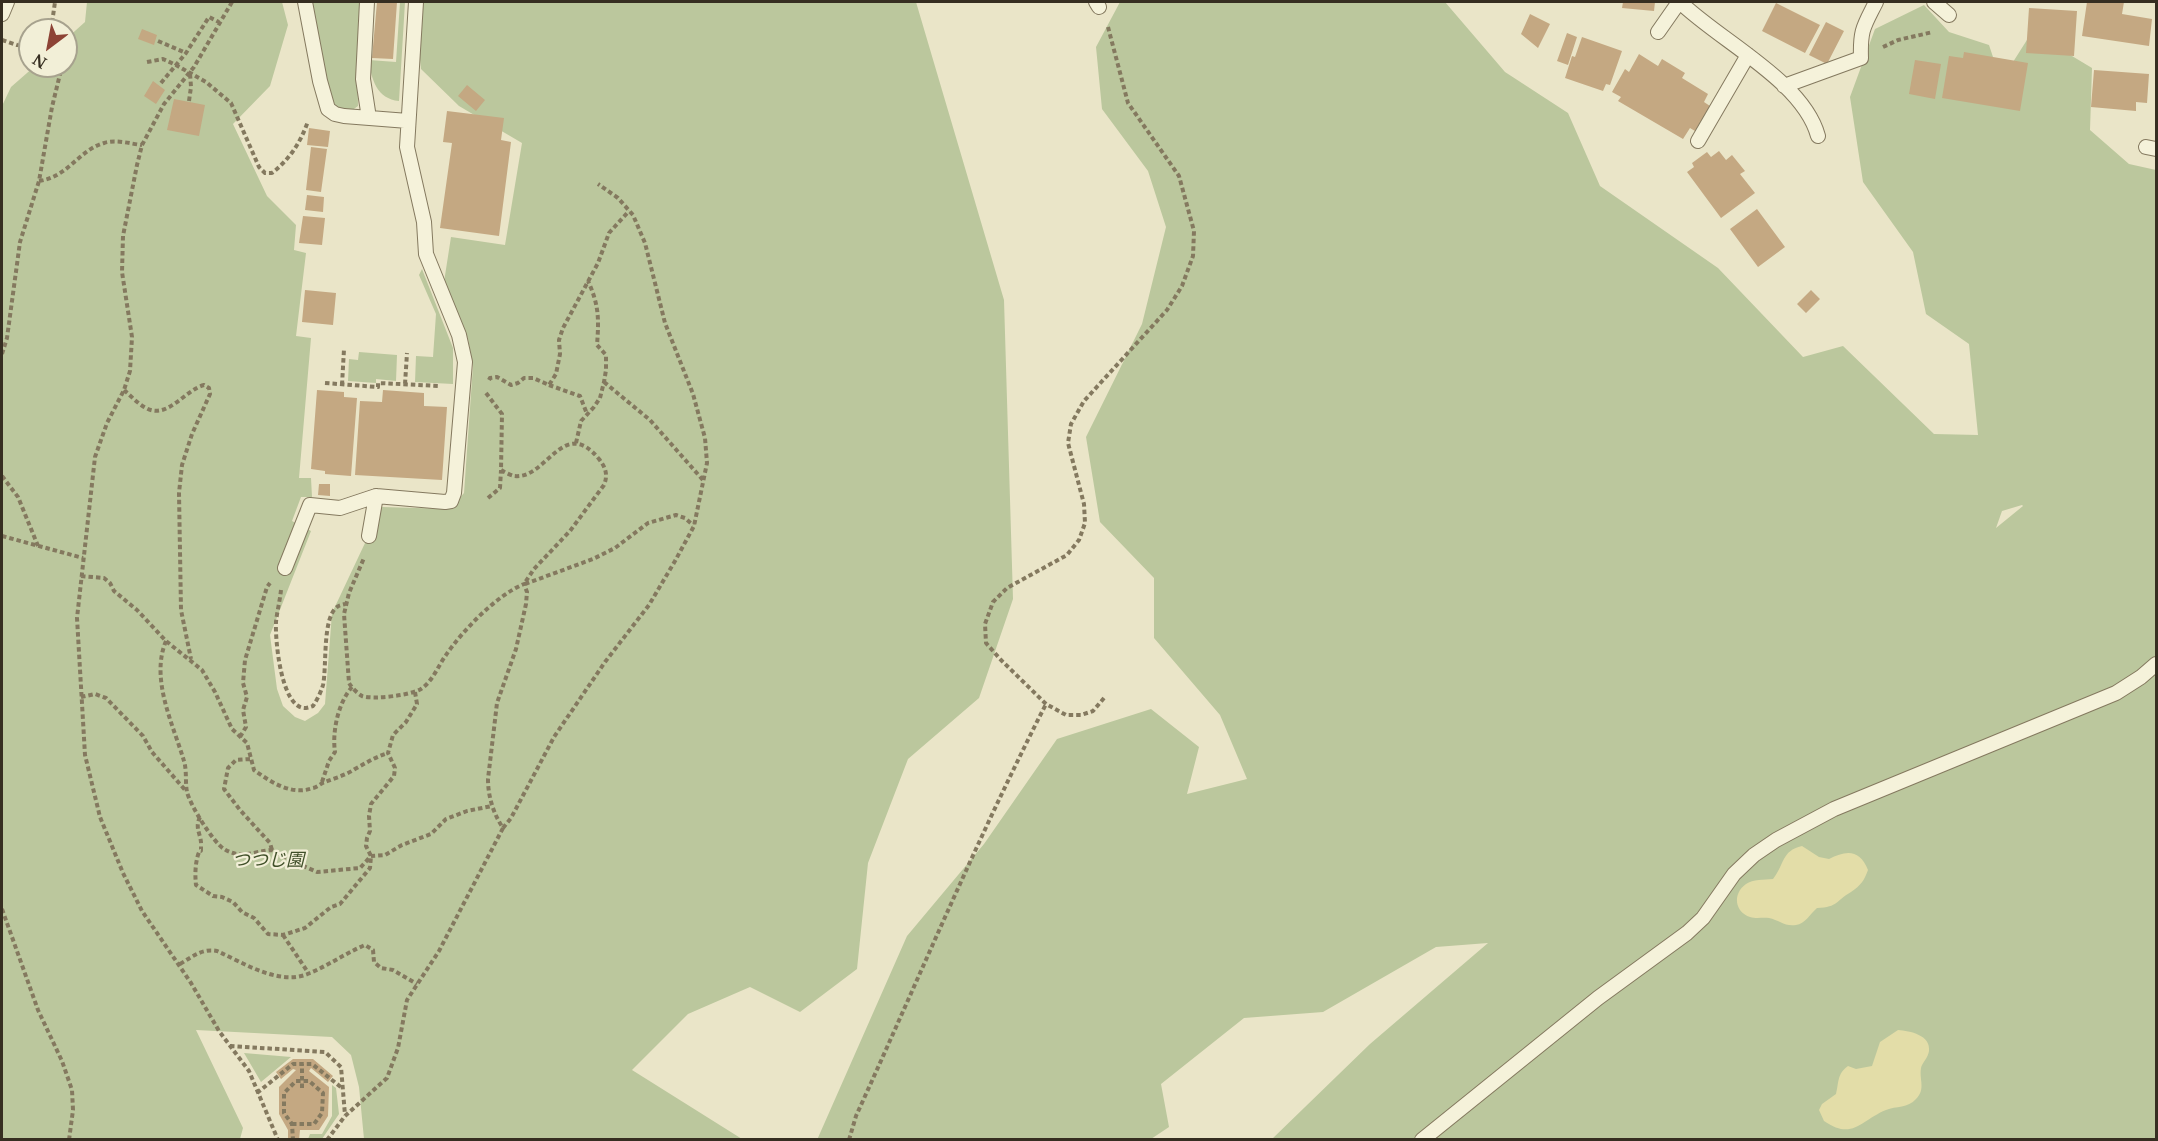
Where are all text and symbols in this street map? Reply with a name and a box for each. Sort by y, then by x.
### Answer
north arrow [18,18,78,78]
text: N [28,49,51,74]
park label: つつじ園 [232,850,304,872]

